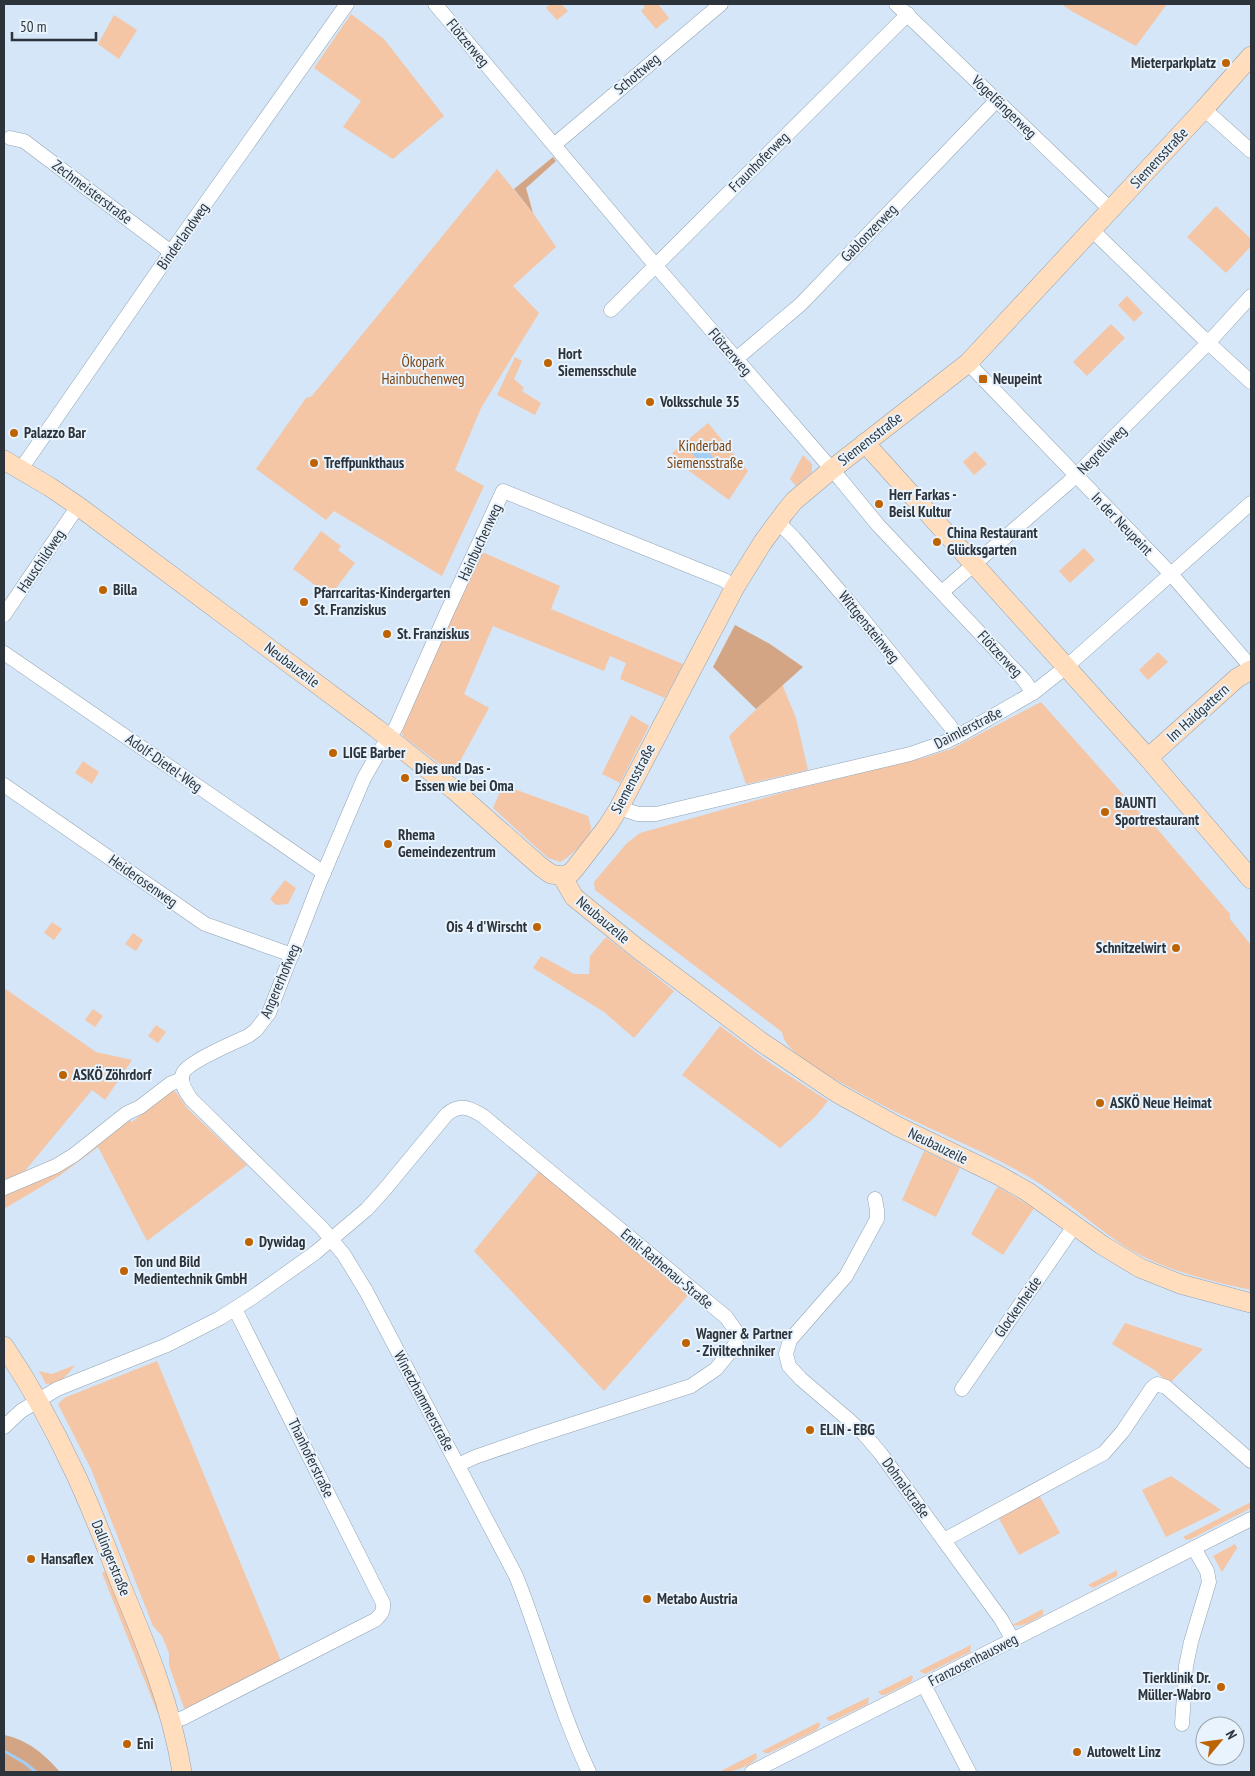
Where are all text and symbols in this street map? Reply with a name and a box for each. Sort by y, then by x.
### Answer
scale bar [12,10,96,42]
street label: Flötzerweg [443,15,494,71]
text: 50 m [20,17,46,36]
street label: Schottweg [610,49,664,98]
place label: Mieterparkplatz [1131,53,1216,72]
marker: Mieterparkplatz [1220,57,1232,69]
street label: Vogelfängerweg [967,70,1041,142]
street label: Siemensstraße [1126,123,1192,192]
street label: Fraunhoferweg [724,127,793,196]
street label: Zechmeisterstraße [48,155,136,228]
street label: Binderlandweg [153,198,213,273]
street label: Gablonzerweg [836,200,901,266]
street label: Flötzerweg [704,324,756,379]
place label: Hort Siemensschule [558,344,637,380]
park label: Ökopark Hainbuchenweg [382,352,464,388]
marker: Hort Siemensschule [542,357,554,369]
place label: Neupeint [993,369,1042,388]
marker: Neupeint [977,373,989,385]
place label: Volksschule 35 [659,392,740,411]
marker: Volksschule 35 [644,396,656,408]
street label: Siemensstraße [834,408,906,470]
street label: Negrelliweg [1073,421,1130,478]
place label: Palazzo Bar [24,423,86,442]
marker: Palazzo Bar [8,427,20,439]
park label: Kinderbad Siemensstraße [667,436,743,472]
place label: Treffpunkthaus [324,453,404,472]
marker: Treffpunkthaus [308,457,320,469]
place label: Herr Farkas - Beisl Kultur [889,485,957,521]
street label: In der Neupeint [1087,488,1157,559]
marker: Herr Farkas - Beisl Kultur [873,498,885,510]
street label: Hainbuchenweg [453,500,506,583]
place label: China Restaurant Glücksgarten [947,523,1038,559]
street label: Hauschildweg [13,526,69,596]
marker: China Restaurant Glücksgarten [931,536,943,548]
place label: Billa [113,580,137,599]
place label: Pfarrcaritas-Kindergarten St. Franziskus [314,583,450,619]
marker: Billa [97,584,109,596]
street label: Wittgensteinweg [835,587,904,667]
marker: Pfarrcaritas-Kindergarten St. Franziskus [298,596,310,608]
place label: St. Franziskus [397,624,469,643]
street label: Flötzerweg [974,626,1027,681]
marker: St. Franziskus [381,628,393,640]
street label: Neubauzeile [261,638,324,691]
street label: Im Haidgattern [1162,680,1233,746]
street label: Daimlerstraße [931,702,1005,753]
street label: Adolf-Dietel-Weg [122,729,206,796]
street label: Siemensstraße [606,741,659,817]
place label: LIGE Barber [343,743,406,762]
marker: LIGE Barber [327,747,339,759]
place label: Dies und Das - Essen wie bei Oma [415,759,514,795]
marker: Dies und Das - Essen wie bei Oma [399,772,411,784]
place label: BAUNTI Sportrestaurant [1115,793,1200,829]
marker: BAUNTI Sportrestaurant [1099,806,1111,818]
place label: Rhema Gemeindezentrum [398,825,496,861]
marker: Rhema Gemeindezentrum [382,838,394,850]
street label: Heiderosenweg [105,850,181,911]
street label: Neubauzeile [573,892,634,948]
place label: Ois 4 d'Wirscht [446,917,528,936]
marker: Ois 4 d'Wirscht [531,921,543,933]
place label: Schnitzelwirt [1096,938,1167,957]
street label: Angererhofweg [255,941,304,1021]
marker: Schnitzelwirt [1170,942,1182,954]
place label: ASKÖ Zöhrdorf [72,1065,152,1084]
marker: ASKÖ Zöhrdorf [57,1069,69,1081]
place label: ASKÖ Neue Heimat [1109,1093,1212,1112]
marker: ASKÖ Neue Heimat [1094,1097,1106,1109]
street label: Neubauzeile [905,1123,971,1168]
street label: Emil-Rathenau-Straße [617,1224,718,1313]
place label: Dywidag [259,1232,306,1251]
marker: Dywidag [243,1236,255,1248]
place label: Ton und Bild Medientechnik GmbH [134,1252,247,1288]
marker: Ton und Bild Medientechnik GmbH [118,1265,130,1277]
street label: Glockenheide [990,1273,1045,1341]
place label: Wagner & Partner - Ziviltechniker [695,1324,793,1360]
marker: Wagner & Partner - Ziviltechniker [680,1337,692,1349]
street label: Winetzhammerstraße [390,1347,459,1454]
street label: Thanhoferstraße [284,1415,339,1500]
place label: ELIN - EBG [820,1420,875,1439]
marker: ELIN - EBG [804,1424,816,1436]
street label: Dohnalstraße [878,1454,935,1522]
street label: Dallingerstraße [88,1517,135,1599]
place label: Hansaflex [41,1549,94,1568]
marker: Hansaflex [25,1553,37,1565]
place label: Metabo Austria [657,1589,738,1608]
marker: Metabo Austria [641,1593,653,1605]
street label: Franzosenhausweg [925,1629,1021,1690]
place label: Tierklinik Dr. Müller-Wabro [1138,1668,1211,1704]
marker: Tierklinik Dr. Müller-Wabro [1215,1681,1227,1693]
north arrow [1195,1716,1245,1766]
text: N [1222,1727,1241,1742]
place label: Eni [137,1734,154,1753]
marker: Eni [121,1738,133,1750]
place label: Autowelt Linz [1086,1742,1161,1761]
marker: Autowelt Linz [1071,1746,1083,1758]

